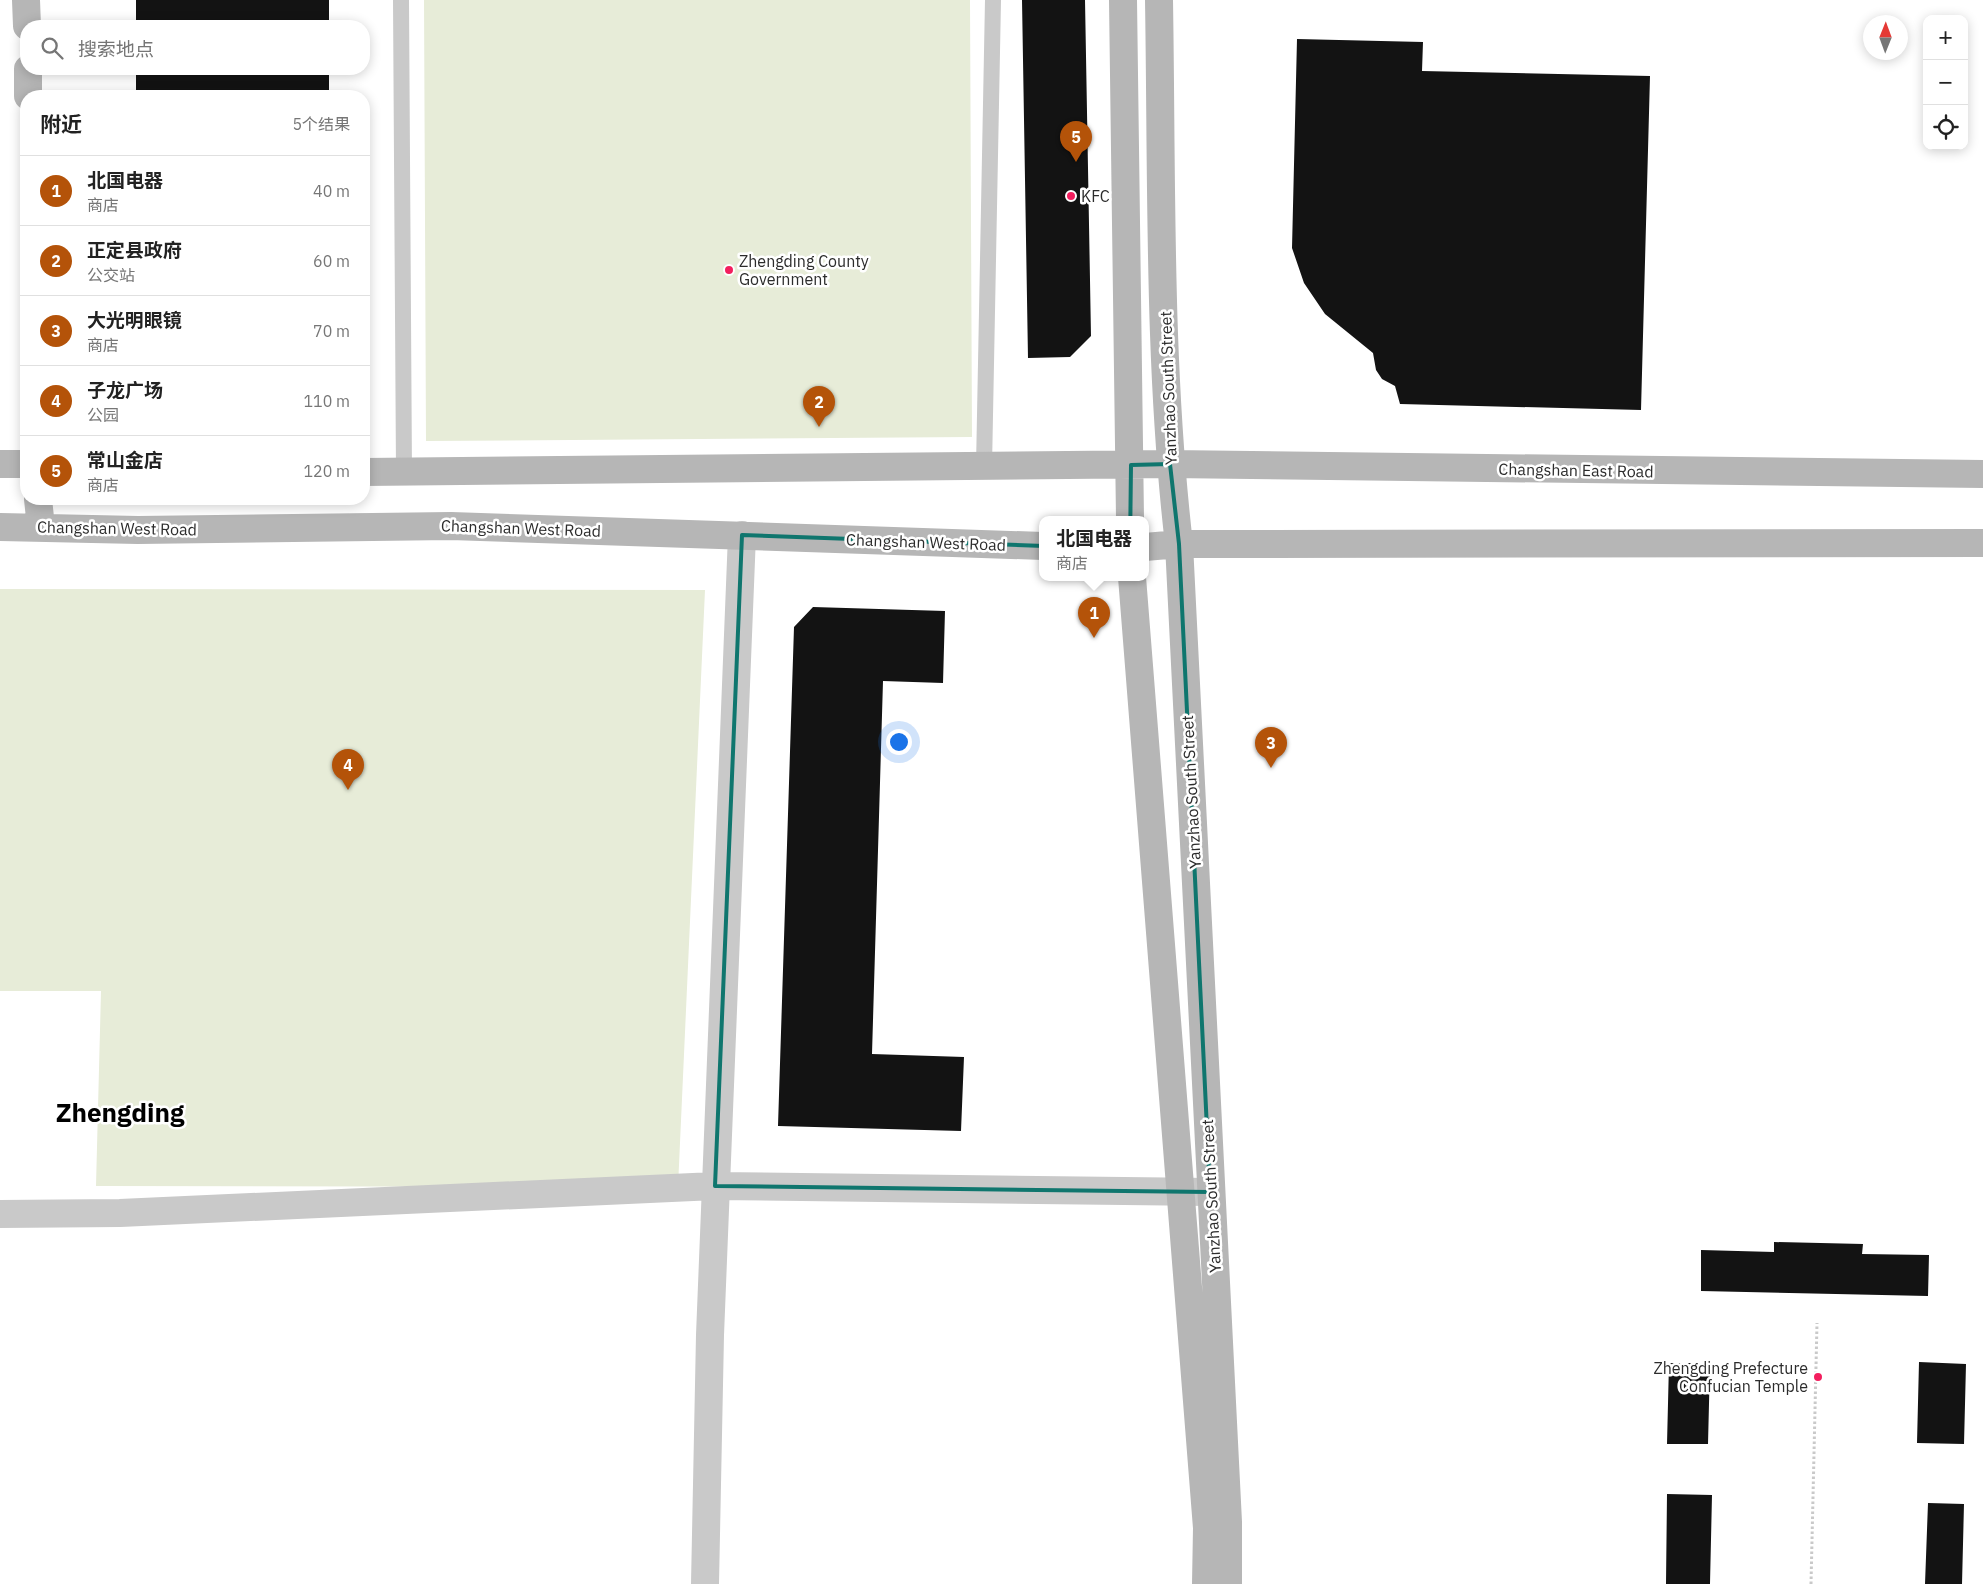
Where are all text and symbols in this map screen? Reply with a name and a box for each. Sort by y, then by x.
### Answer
north arrow [1863,15,1908,60]
map controls [1923,15,1968,150]
button: + [1923,15,1968,60]
search box [20,20,370,75]
icon: search [38,34,66,62]
text: 搜索地点 [78,37,154,61]
button: − [1923,60,1968,105]
button: locate [1923,105,1968,150]
text: 附近 [40,110,82,138]
text: 5个结果 [292,114,350,134]
pin: 5 [1060,121,1092,162]
text: 北国电器 [87,168,163,192]
text: 1 [51,181,61,201]
text: 40 m [313,181,350,201]
place label: KFC [1081,186,1110,206]
marker: KFC [1065,190,1077,202]
text: 商店 [87,195,119,215]
text: 正定县政府 [87,238,182,262]
text: 2 [51,251,61,271]
text: 60 m [313,251,350,271]
place label: Zhengding County Government [739,251,869,289]
marker: Zhengding County Government [723,264,735,276]
text: 公交站 [87,265,135,285]
text: 大光明眼镜 [87,308,182,332]
street label: Yanzhao South Street [1155,311,1181,465]
text: 3 [51,321,61,341]
text: 70 m [313,321,350,341]
text: 商店 [87,335,119,355]
text: 子龙广场 [87,378,163,402]
pin: 2 [803,386,835,427]
text: 4 [51,391,61,411]
text: 110 m [303,391,350,411]
text: 公园 [87,405,119,425]
text: 常山金店 [87,448,163,472]
street label: Changshan East Road [1498,459,1654,481]
text: 5 [51,461,61,481]
text: 120 m [303,461,350,481]
text: 商店 [87,475,119,495]
street label: Changshan West Road [441,515,601,541]
popup [1039,516,1149,581]
street label: Changshan West Road [37,517,197,539]
text: 北国电器 [1056,526,1132,550]
street label: Changshan West Road [846,529,1006,555]
text: 商店 [1056,553,1088,573]
pin: 1 [1078,597,1110,638]
street label: Yanzhao South Street [1177,715,1205,869]
pin: 3 [1255,727,1287,768]
your location [886,729,912,755]
pin: 4 [332,749,364,790]
district label: Zhengding [56,1095,185,1129]
street label: Yanzhao South Street [1197,1119,1225,1273]
place label: Zhengding Prefecture Confucian Temple [1653,1358,1808,1396]
marker: Zhengding Prefecture Confucian Temple [1812,1371,1824,1383]

